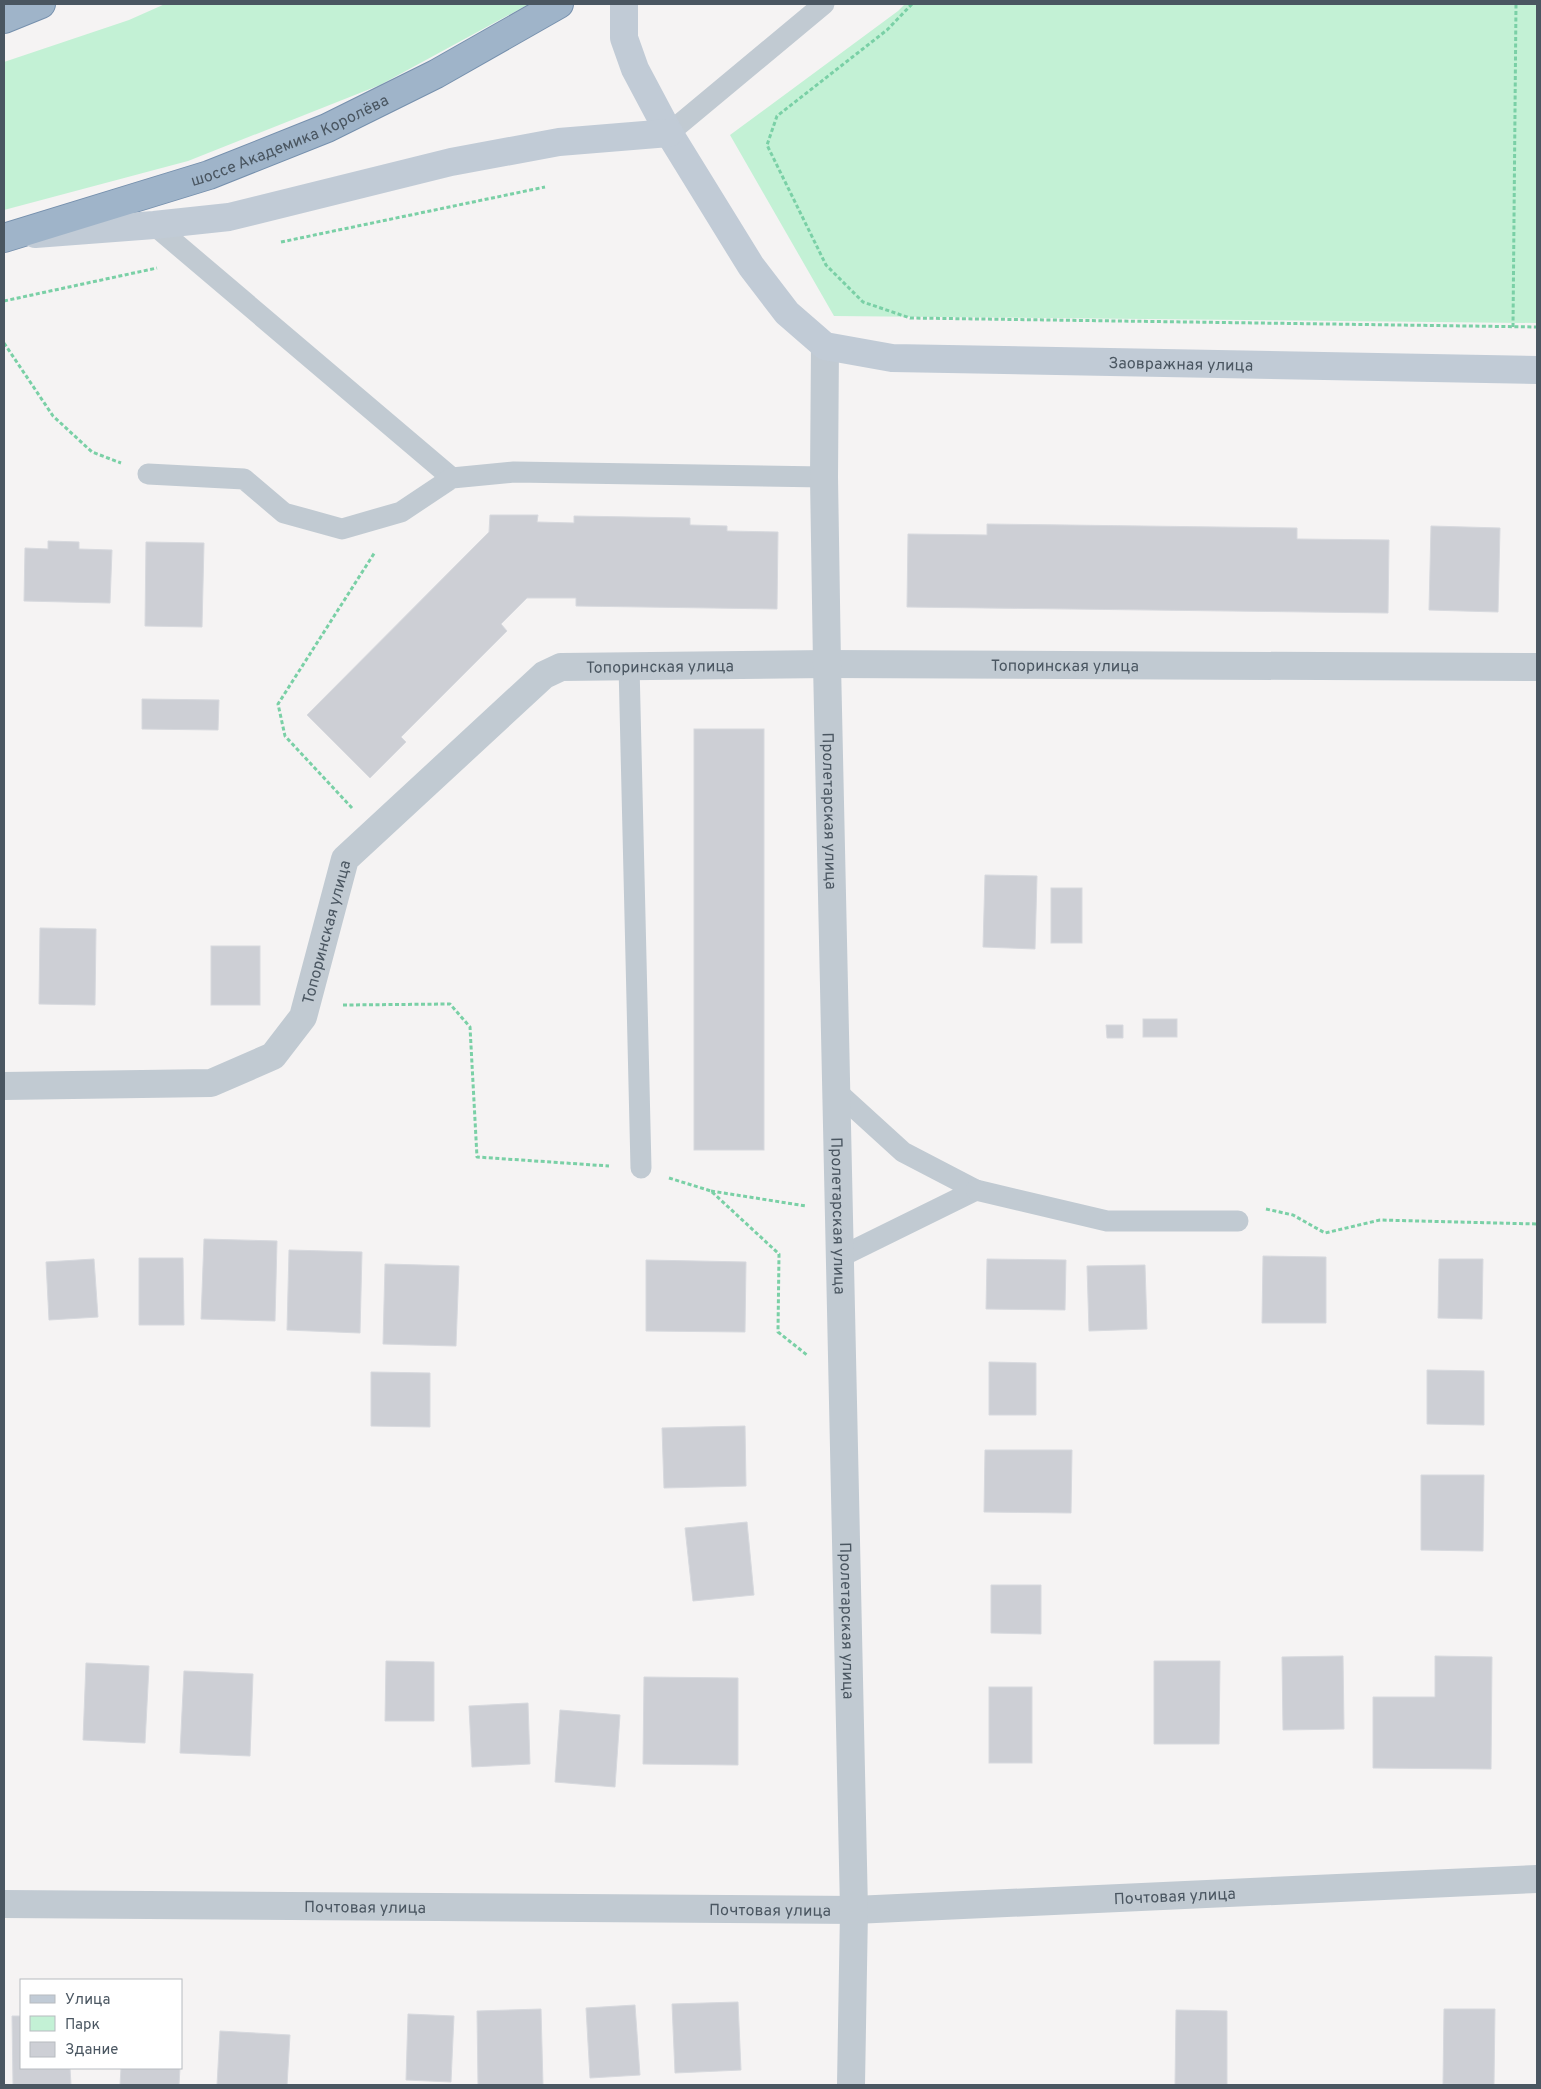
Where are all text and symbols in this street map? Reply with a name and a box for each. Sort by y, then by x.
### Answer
street label: шоссе Академика Королёва [189,91,392,192]
street label: Заовражная улица [1108,354,1253,377]
street label: Топоринская улица [586,657,734,679]
street label: Топоринская улица [991,657,1139,677]
street label: Пролетарская улица [816,732,840,890]
street label: Топоринская улица [299,858,356,1006]
street label: Пролетарская улица [825,1137,849,1295]
street label: Пролетарская улица [834,1542,857,1700]
street label: Почтовая улица [1113,1885,1236,1910]
street label: Почтовая улица [304,1898,426,1919]
street label: Почтовая улица [709,1901,831,1922]
legend [20,1979,182,2069]
text: Улица [65,1991,110,2010]
text: Парк [65,2016,100,2035]
text: Здание [65,2041,118,2060]

